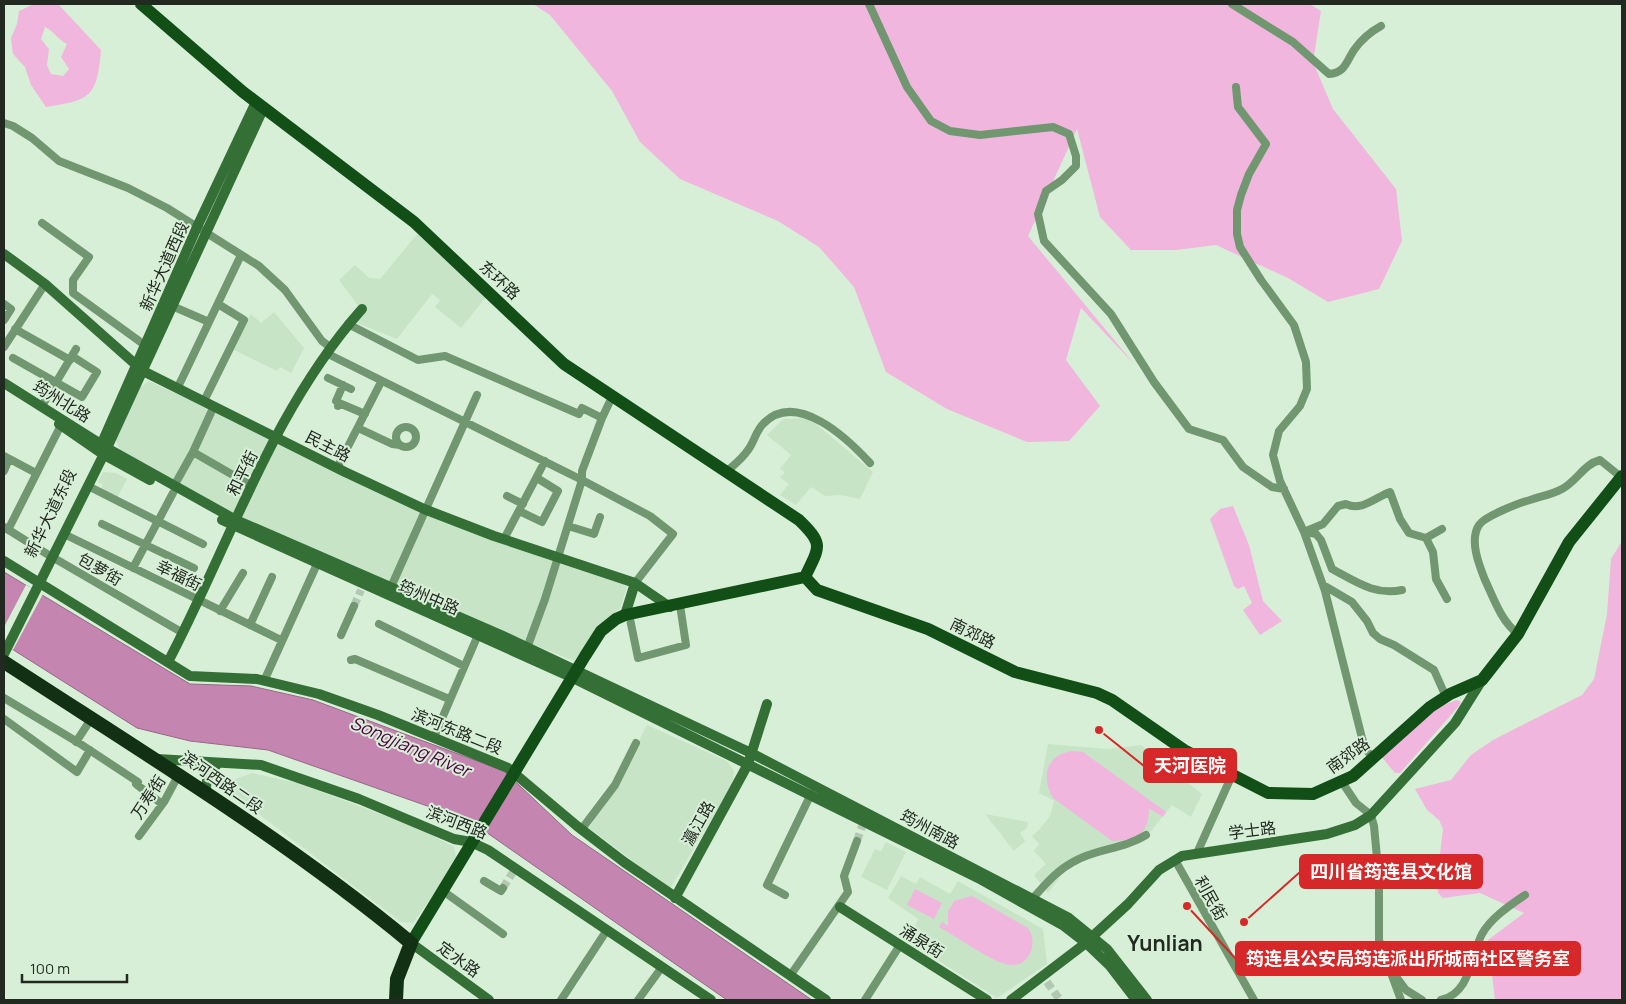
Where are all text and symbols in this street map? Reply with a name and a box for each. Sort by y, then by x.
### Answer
street label: 新华大道西段 [134,218,194,314]
street label: 东环路 [475,256,525,304]
street label: 筠州北路 [29,375,95,427]
street label: 民主路 [302,425,354,467]
street label: 和平街 [222,447,262,499]
street label: 新华大道东段 [19,465,81,561]
street label: 包萝街 [74,547,126,591]
street label: 幸福街 [153,555,205,595]
street label: 筠州中路 [395,574,463,620]
street label: 南郊路 [947,613,999,653]
street label: 滨河东路二段 [408,703,506,759]
water label: Songjiang River [347,710,476,783]
street label: 南郊路 [1322,732,1374,778]
street label: 滨河西路二段 [176,745,268,819]
callout: 天河医院 [1144,749,1236,782]
text: 天河医院 [1154,753,1226,777]
street label: 万寿街 [126,771,170,823]
street label: 瀛江路 [677,797,719,849]
street label: 滨河西路 [423,800,491,844]
street label: 筠州南路 [897,804,963,854]
street label: 学士路 [1227,816,1277,844]
callout: 四川省筠连县文化馆 [1300,855,1482,888]
text: 四川省筠连县文化馆 [1310,859,1472,883]
street label: 利民街 [1190,872,1232,924]
street label: 涌泉街 [896,919,948,963]
district label: Yunlian [1127,929,1203,957]
street label: 定水路 [433,936,485,982]
callout: 筠连县公安局筠连派出所城南社区警务室 [1236,942,1580,975]
text: 筠连县公安局筠连派出所城南社区警务室 [1246,946,1570,970]
scale bar [22,952,128,984]
text: 100 m [30,958,70,979]

